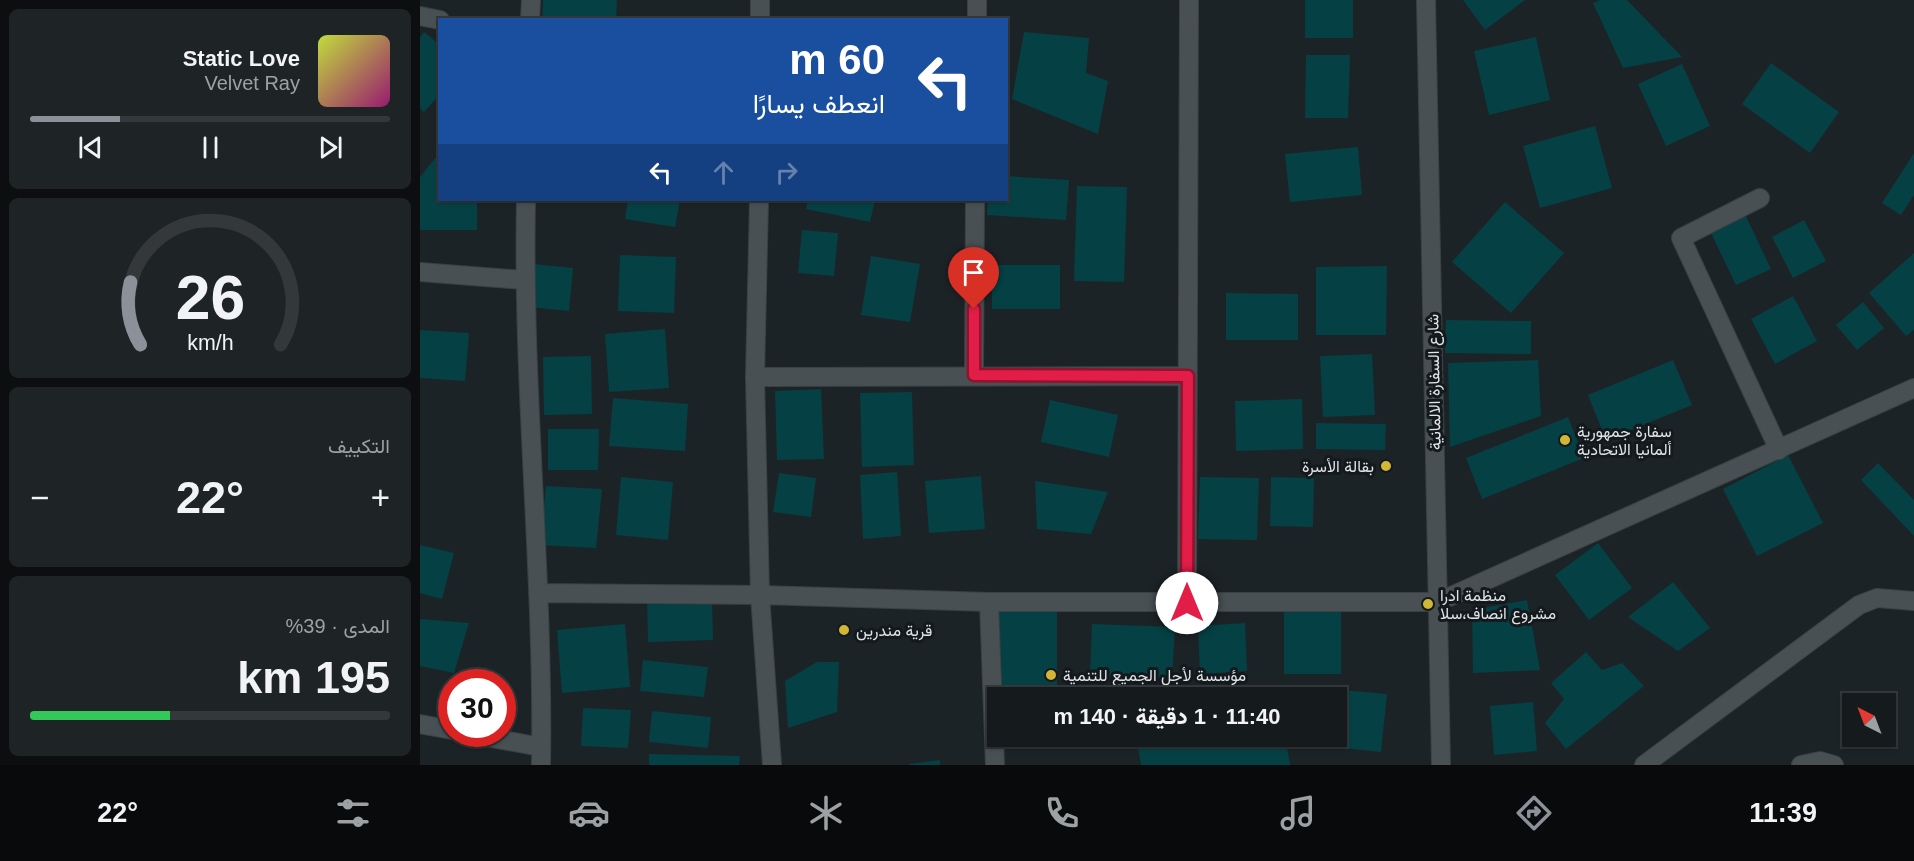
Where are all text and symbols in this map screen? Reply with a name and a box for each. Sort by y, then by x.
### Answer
text: 60 m [789,36,885,83]
icon: left [906,42,984,120]
text: Static Love [183,46,300,71]
text: Velvet Ray [204,72,300,94]
text: انعطف يسارًا [753,89,885,119]
icon: previous [74,131,107,164]
icon: pause [194,131,227,164]
icon: next [314,131,347,164]
icon: left [644,156,677,189]
icon: ahead [707,156,740,189]
icon: right [770,156,803,189]
pin [948,247,999,309]
icon: arrive [957,256,990,289]
text: 26 [175,263,245,332]
street label: شارع السفارة الالمانية [1424,314,1447,450]
text: km/h [187,331,233,355]
place label: سفارة جمهورية ألمانيا الاتحادية [1577,423,1672,459]
marker: سفارة جمهورية ألمانيا الاتحادية [1558,433,1572,447]
text: التكييف [328,435,390,457]
place label: بقالة الأسرة [1302,458,1374,477]
marker: بقالة الأسرة [1379,459,1393,473]
text: 22° [176,472,244,523]
text: − [30,479,49,516]
text: + [371,479,390,516]
position arrow [1155,571,1219,635]
place label: منظمة ادرا مشروع انصاف،سلا [1440,587,1556,625]
marker: منظمة ادرا مشروع انصاف،سلا [1421,597,1435,611]
text: المدى · 39% [286,615,390,637]
place label: قرية مندرين [856,622,932,641]
marker: قرية مندرين [837,623,851,637]
text: 195 km [237,652,390,703]
place label: مؤسسة لأجل الجميع للتنمية [1063,667,1246,687]
marker: مؤسسة لأجل الجميع للتنمية [1044,668,1058,682]
speed limit sign: 30 [438,669,516,747]
north arrow [1842,693,1896,747]
map controls [1842,693,1896,747]
text: 11:40 · 1 دقيقة · 140 m [1053,704,1281,729]
icon: filters [332,792,374,834]
icon: car [568,792,610,834]
icon: climate [805,792,847,834]
icon: phone [1041,792,1083,834]
icon: music [1277,792,1319,834]
icon: directions [1513,792,1555,834]
text: 22° [97,798,138,828]
text: 11:39 [1749,798,1817,828]

